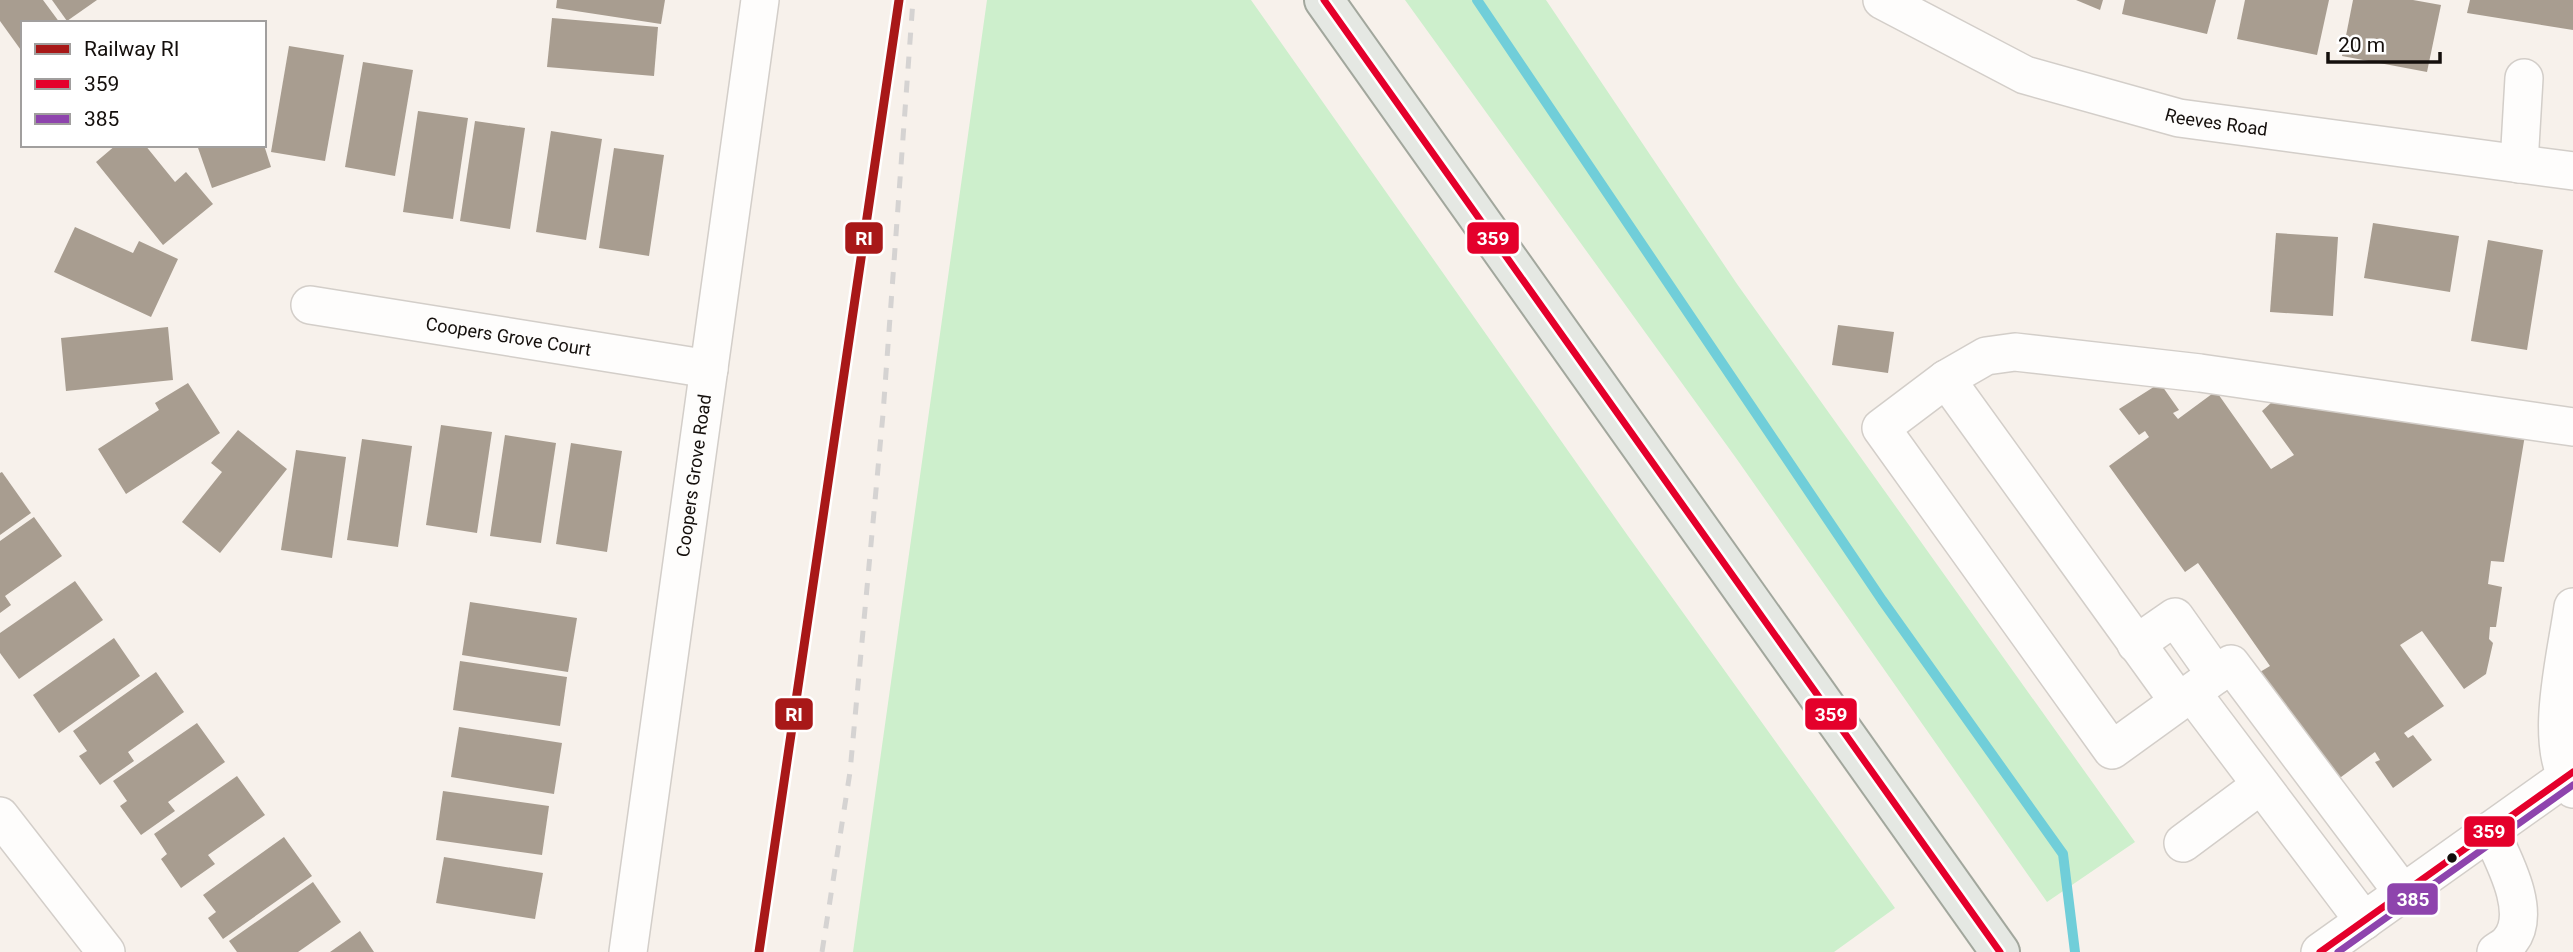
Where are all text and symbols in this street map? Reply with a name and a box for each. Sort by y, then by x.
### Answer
legend [21,21,266,147]
scale bar [2328,21,2440,65]
text: 20 m [2338,33,2385,57]
text: Railway RI [84,37,179,61]
text: 359 [84,72,119,96]
street label: Reeves Road [2163,104,2269,140]
text: 385 [84,107,119,131]
line badge: RI [844,221,884,255]
line badge: 359 [1466,221,1520,255]
text: RI [855,227,873,250]
text: 359 [1477,227,1509,250]
street label: Coopers Grove Court [424,313,593,360]
street label: Coopers Grove Road [672,393,715,558]
line badge: RI [774,697,814,731]
line badge: 359 [1804,697,1858,731]
text: RI [785,703,803,726]
text: 359 [1815,703,1847,726]
line badge: 359 [2463,815,2516,848]
text: 359 [2473,820,2505,843]
unlabelled marker [2445,851,2459,865]
line badge: 385 [2386,882,2439,916]
text: 385 [2397,888,2429,911]

